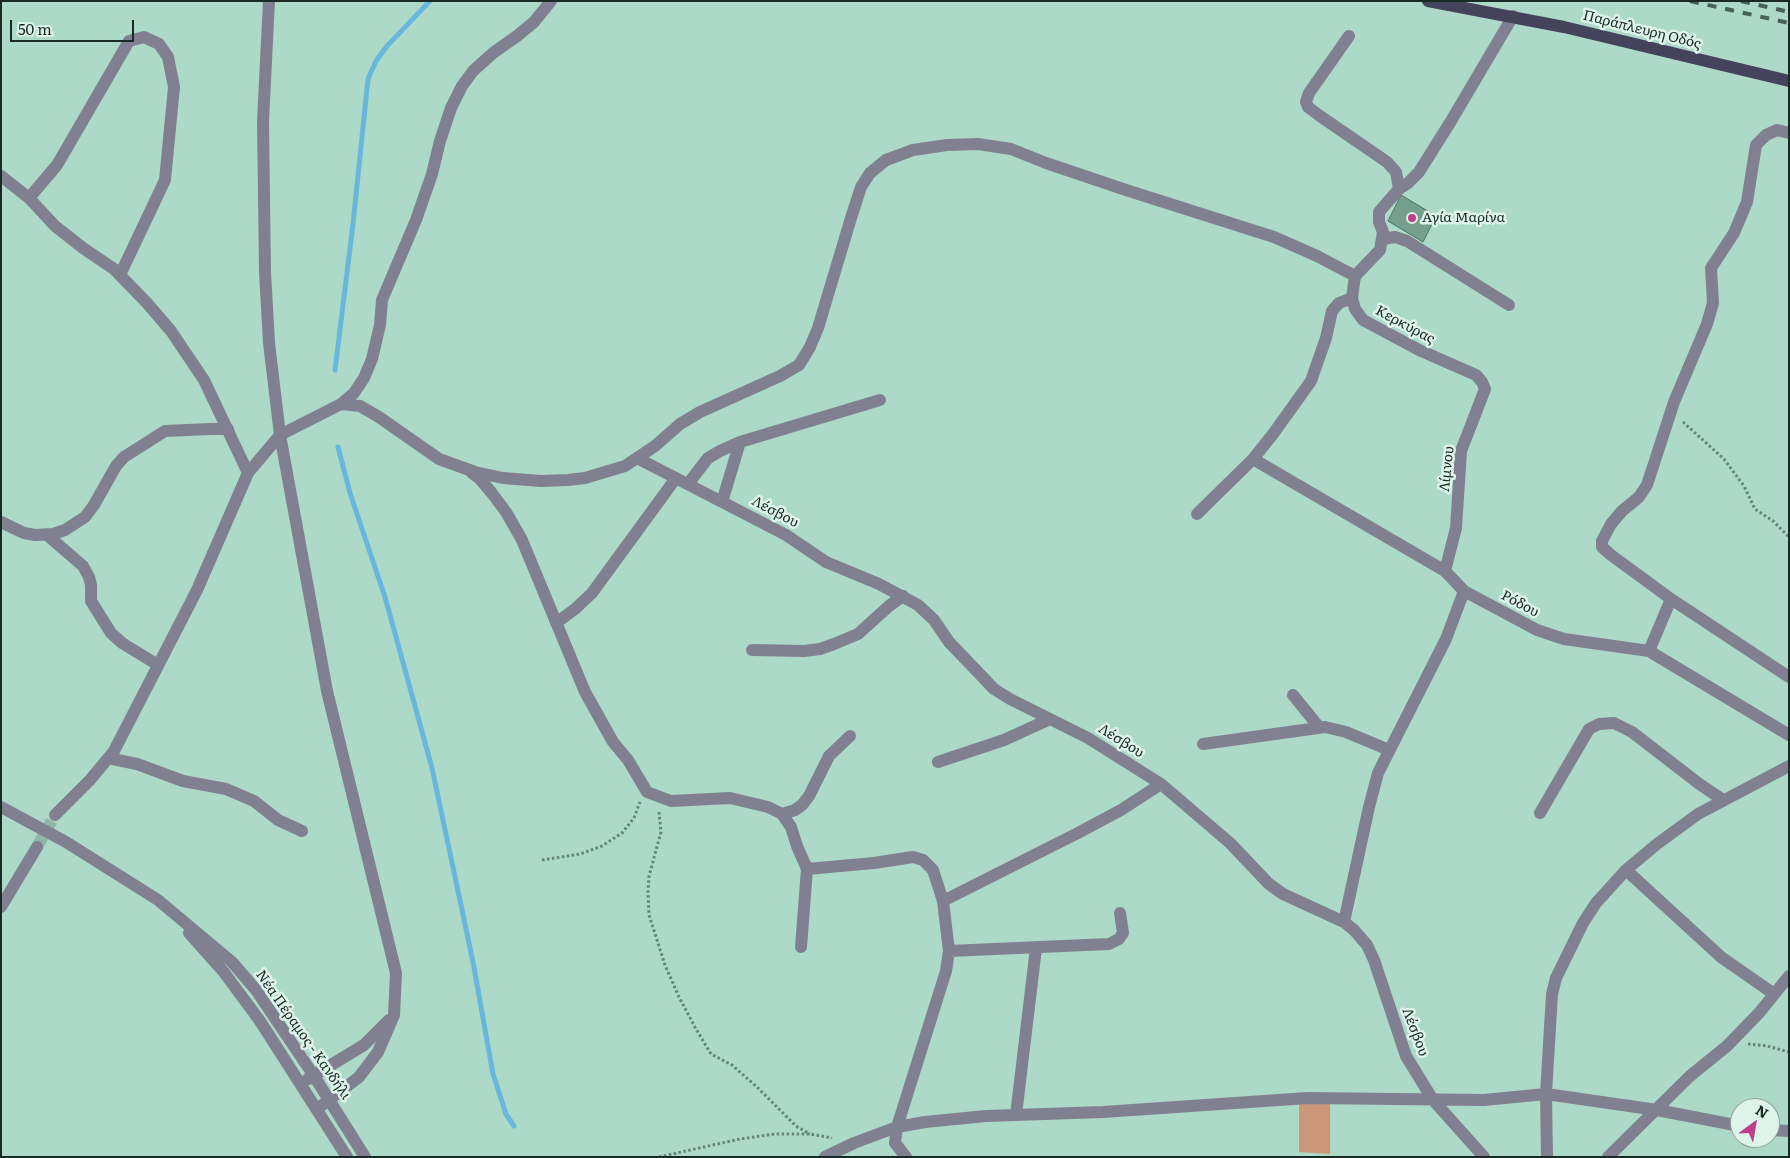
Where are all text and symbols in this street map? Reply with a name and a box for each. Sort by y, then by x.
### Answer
street label: Παράπλευρη Οδός [1581,7,1703,53]
scale bar [12,10,136,42]
text: 50 m [18,17,52,40]
place label: Αγία Μαρίνα [1422,210,1505,226]
marker: Αγία Μαρίνα [1406,212,1418,224]
street label: Κερκύρας [1372,302,1438,348]
street label: Λίμνου [1436,445,1458,493]
street label: Λέσβου [749,493,801,531]
street label: Ρόδου [1498,587,1542,621]
street label: Λέσβου [1095,721,1147,761]
street label: Νέα Πέραμος - Κανδήλι [252,967,354,1103]
street label: Λέσβου [1398,1005,1432,1059]
north arrow [1730,1098,1780,1148]
text: N [1752,1100,1773,1123]

